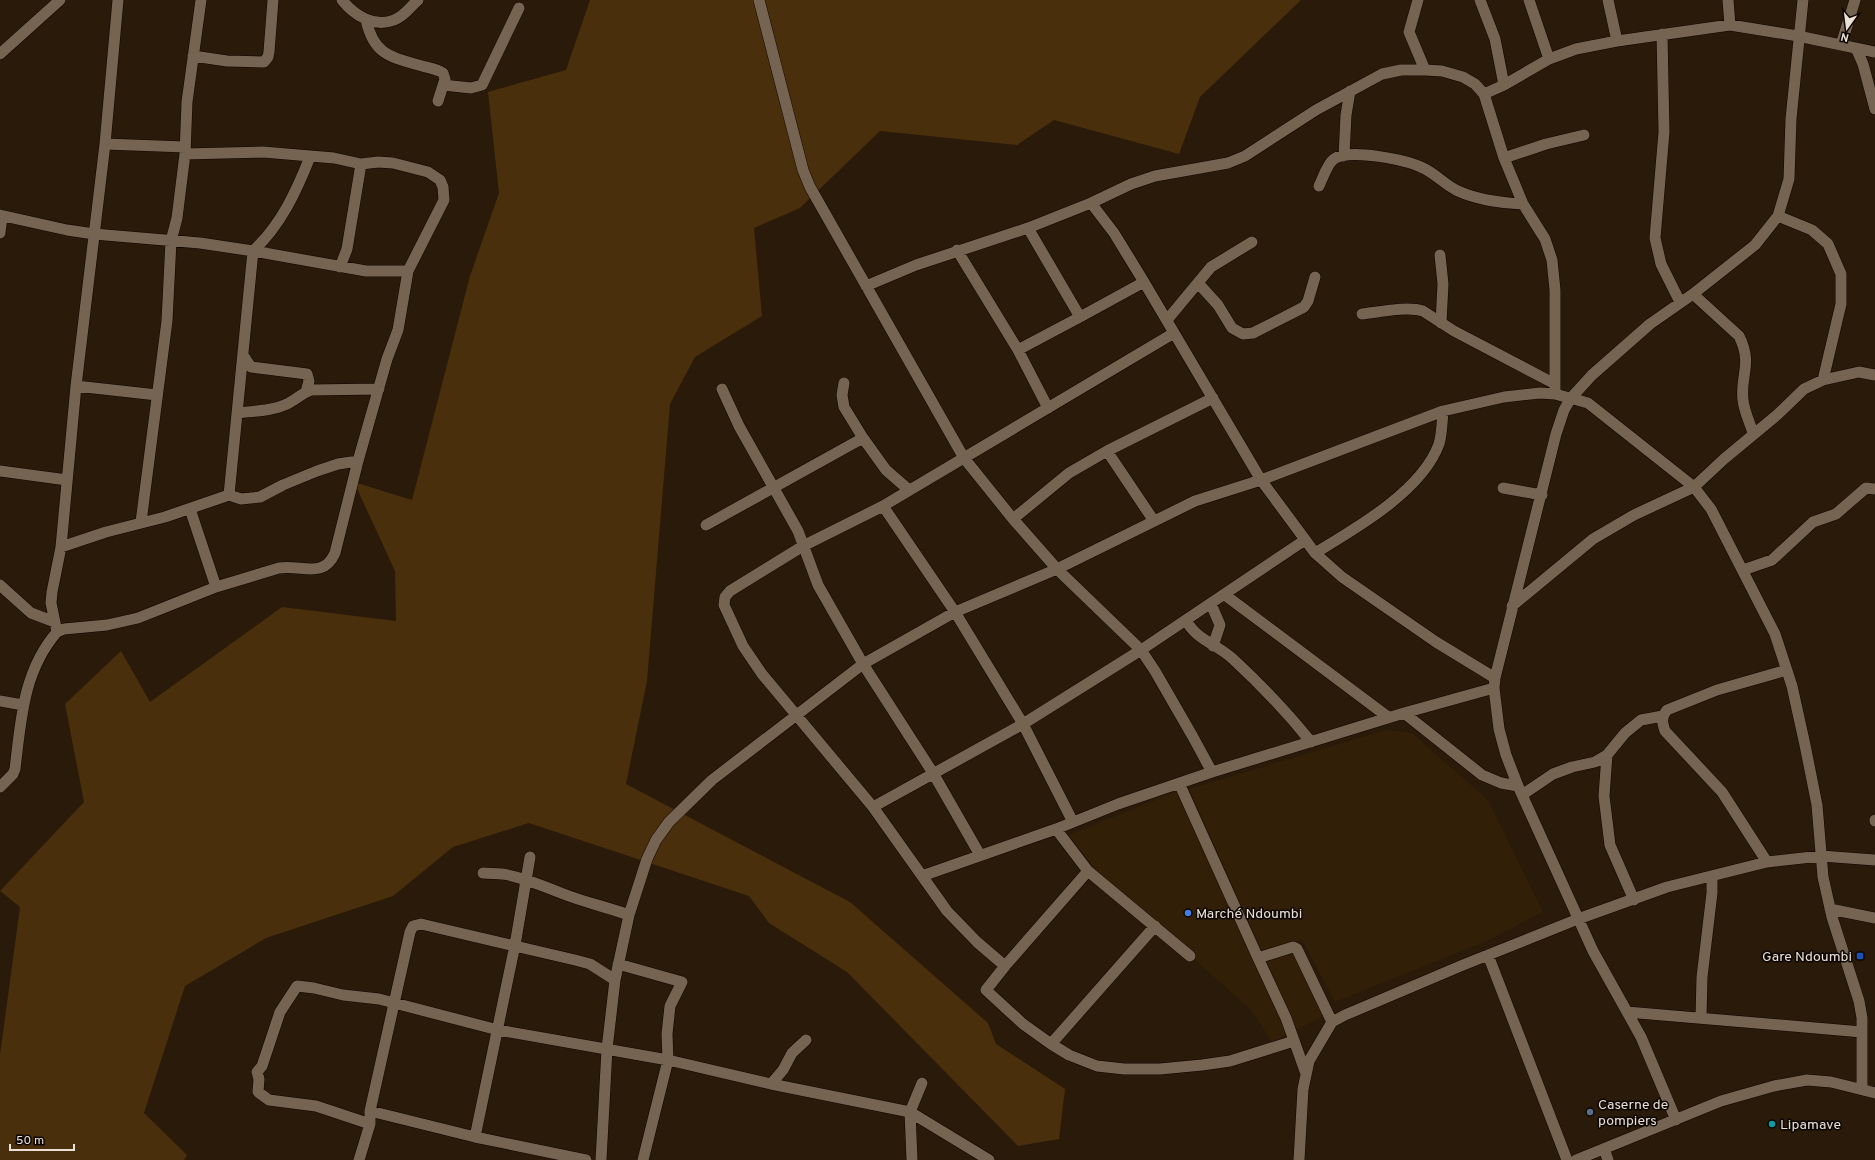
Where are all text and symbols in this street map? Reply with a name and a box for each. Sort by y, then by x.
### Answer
north arrow [1827,8,1867,48]
text: N [1839,29,1850,44]
place label: Marché Ndoumbi [1196,906,1302,923]
marker: Marché Ndoumbi [1183,908,1193,918]
place label: Gare Ndoumbi [1762,949,1852,966]
marker: Gare Ndoumbi [1855,951,1865,961]
place label: Caserne de pompiers [1598,1097,1668,1130]
marker: Caserne de pompiers [1585,1107,1595,1117]
place label: Lipamave [1780,1117,1841,1134]
marker: Lipamave [1767,1119,1777,1129]
scale bar [10,1126,74,1152]
text: 50 m [16,1133,44,1149]

